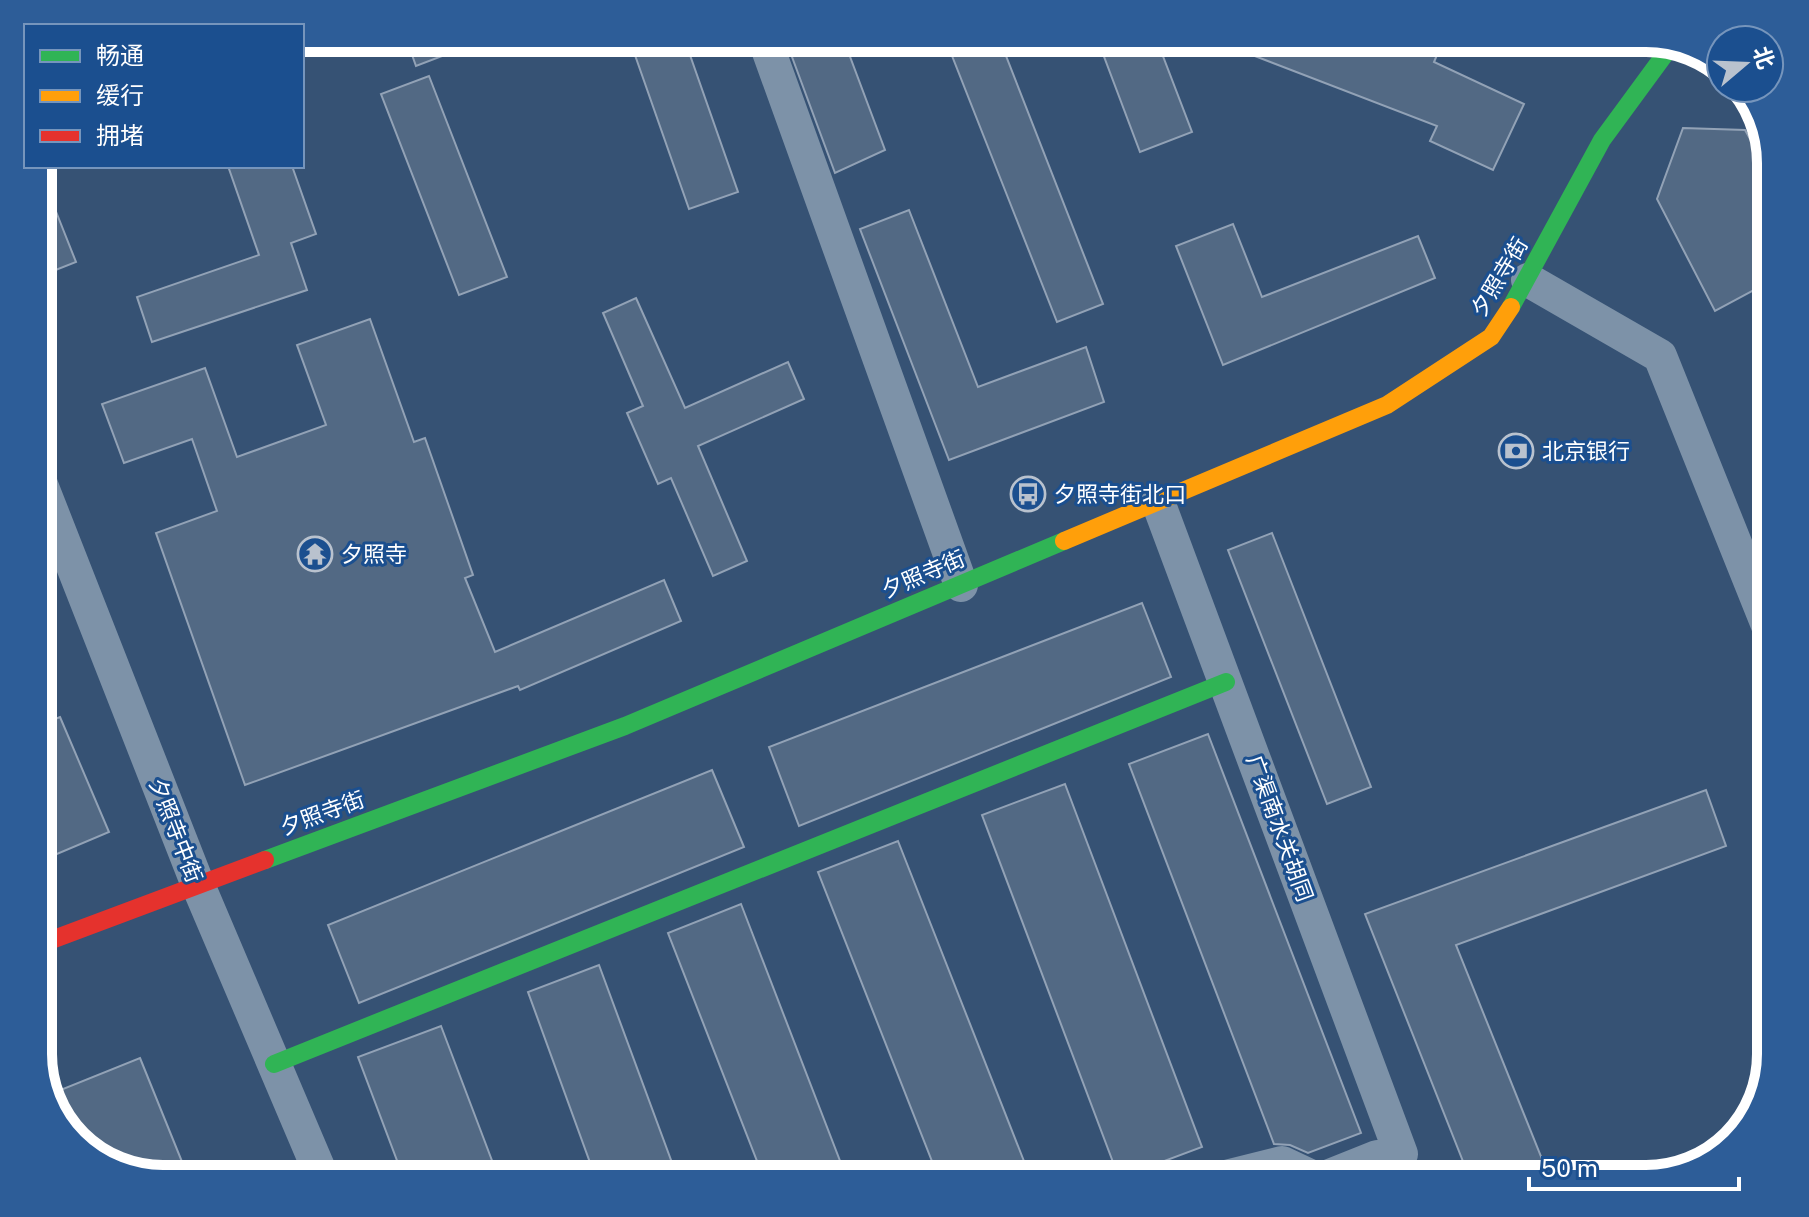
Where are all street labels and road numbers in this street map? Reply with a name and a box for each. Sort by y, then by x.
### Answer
street label: 夕照寺街 [1465,233,1533,321]
street label: 夕照寺街 [877,545,969,603]
street label: 广渠南水关胡同 [1241,751,1319,905]
street label: 夕照寺中街 [144,774,208,886]
street label: 夕照寺街 [276,786,368,840]

